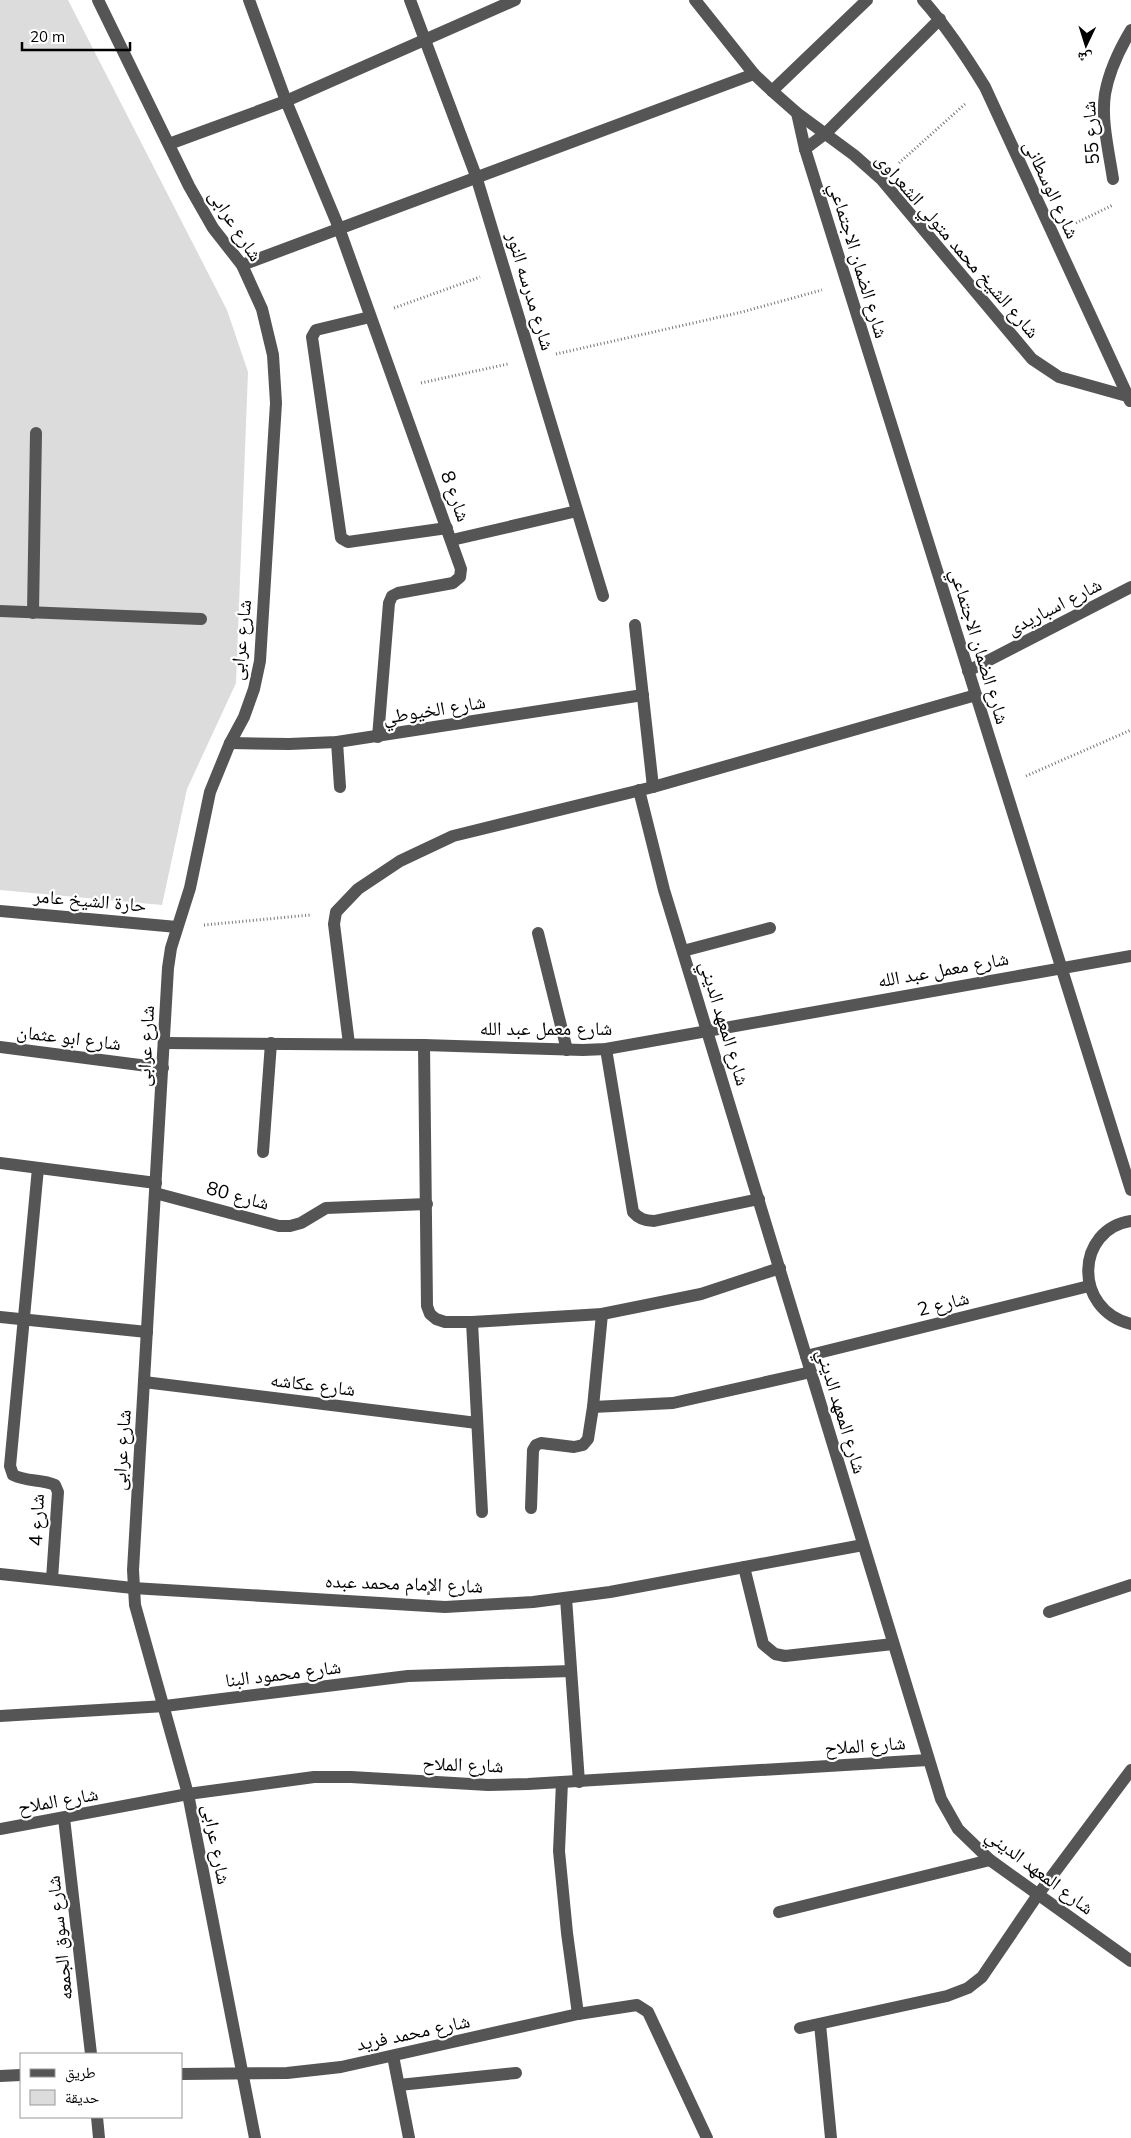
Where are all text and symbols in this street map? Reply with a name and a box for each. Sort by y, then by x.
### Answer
scale bar [22,20,130,52]
north arrow [1061,20,1111,70]
text: 20 m [30,27,65,46]
text: ش [1077,48,1093,67]
street label: شارع 55 [1076,100,1104,166]
street label: شارع الوسطانى [1019,136,1085,242]
street label: شارع الشيخ محمد متولي الشعراوى [868,147,1045,345]
street label: شارع الضمان الاجتماعي [820,179,894,342]
street label: شارع عرابى [204,184,268,266]
street label: شارع مدرسه النور [501,228,560,353]
street label: شارع 8 [436,467,476,525]
street label: شارع الضمان الاجتماعي [941,565,1015,728]
street label: شارع اسباريدى [1003,572,1105,640]
street label: شارع عرابى [224,598,256,682]
street label: شارع الخيوطي [381,689,488,733]
street label: حارة الشيخ عامر [31,883,147,918]
street label: شارع معمل عبد الله [876,946,1010,992]
street label: شارع المعهد الديني [691,958,755,1089]
street label: شارع عرابى [131,1005,159,1087]
street label: شارع معمل عبد الله [480,1016,612,1040]
street label: شارع ابو عثمان [15,1019,123,1055]
street label: شارع 80 [204,1175,272,1215]
street label: شارع 2 [915,1285,971,1321]
street label: شارع المعهد الديني [808,1346,872,1477]
street label: شارع عكاشه [269,1367,357,1401]
street label: شارع عرابى [106,1409,136,1491]
street label: شارع 4 [23,1493,49,1547]
street label: شارع الإمام محمد عبده [324,1568,483,1600]
street label: شارع محمود البنا [224,1654,342,1692]
street label: شارع الملاح [824,1730,906,1760]
street label: شارع الملاح [422,1751,504,1777]
street label: شارع الملاح [16,1781,100,1819]
street label: شارع عرابى [197,1802,237,1886]
street label: شارع المعهد الديني [979,1823,1099,1923]
street label: شارع سوق الجمعه [41,1874,77,2002]
street label: شارع محمد فريد [354,2008,472,2056]
legend [20,2053,182,2118]
text: طريق [65,2063,96,2083]
text: حديقة [65,2088,100,2107]

